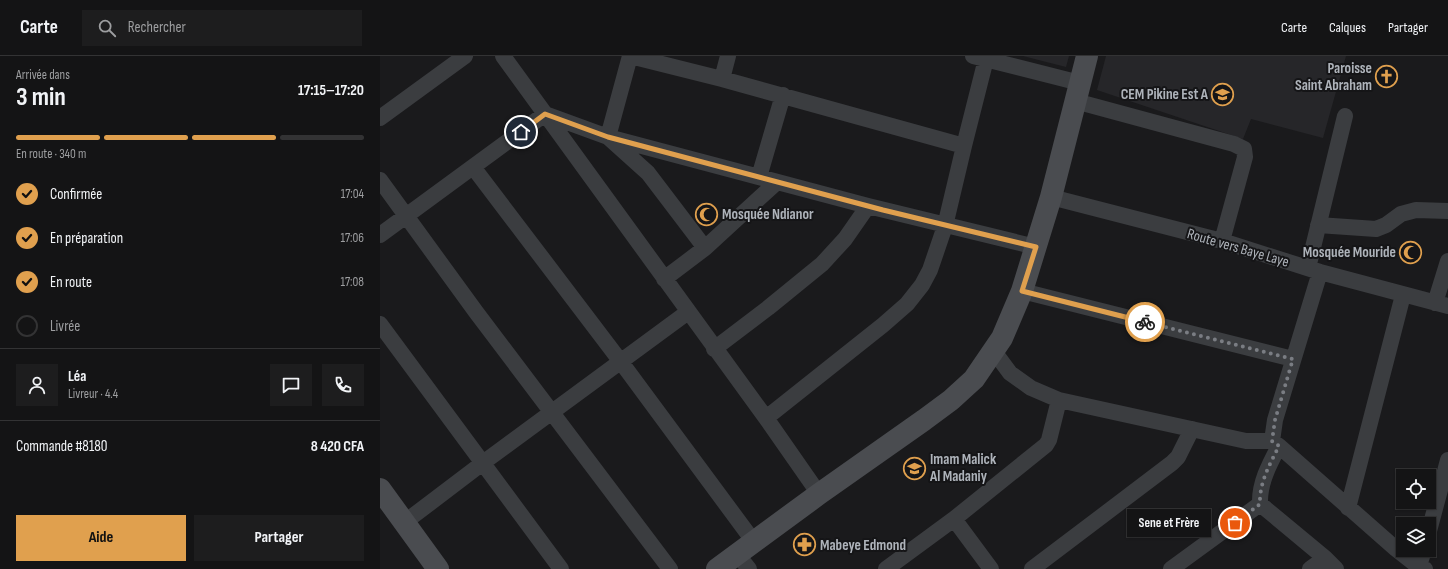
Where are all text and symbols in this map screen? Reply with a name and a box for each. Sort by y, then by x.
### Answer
search box [82,10,362,46]
text: Carte [20,16,58,39]
icon: search [96,17,118,39]
text: Rechercher [128,18,186,37]
text: Carte [1281,19,1307,36]
text: Calques [1329,19,1366,36]
text: Partager [1388,19,1428,36]
place label: Paroisse Saint Abraham [1295,59,1372,95]
church icon: Paroisse Saint Abraham [1374,64,1400,90]
text: Arrivée dans [16,67,70,83]
text: 17:15–17:20 [298,81,364,100]
school or university icon: CEM Pikine Est A [1210,81,1236,107]
text: 3 min [16,82,66,113]
place label: CEM Pikine Est A [1121,85,1209,104]
pin [504,115,538,149]
icon: home [510,121,532,143]
text: En route · 340 m [16,146,86,162]
icon: check [16,183,38,205]
text: Confirmée [50,185,102,204]
text: 17:04 [341,186,364,202]
mosque icon: Mosquée Ndianor [694,201,720,227]
place label: Mosquée Ndianor [722,205,814,224]
street label: Route vers Baye Laye [1185,224,1291,272]
icon: check [16,227,38,249]
text: En préparation [50,229,123,248]
text: 17:06 [340,230,364,246]
mosque icon: Mosquée Mouride [1398,239,1424,265]
place label: Mosquée Mouride [1303,243,1396,262]
icon: check [16,271,38,293]
text: En route [50,273,92,292]
text: 17:08 [340,274,364,290]
courier [1125,302,1165,342]
icon: bike [1134,311,1156,333]
text: Livrée [50,317,80,336]
button: person [16,364,58,406]
button: chat [270,364,312,406]
button: phone [322,364,364,406]
text: Léa [68,367,86,386]
text: Livreur · 4.4 [68,386,118,402]
text: Commande #8180 [16,437,107,456]
text: 8 420 CFA [311,437,364,456]
place label: Imam Malick Al Madaniy [929,450,997,486]
school or university icon: Imam Malick Al Madaniy [901,455,927,481]
map controls [1396,469,1436,557]
button: locate [1396,469,1436,509]
pin [1218,506,1252,540]
callout: Sene et Frère [1127,509,1211,537]
icon: bag [1224,512,1246,534]
button: Aide [16,515,186,561]
button: Partager [194,515,364,561]
text: Sene et Frère [1139,515,1199,531]
button: layers [1396,517,1436,557]
pharmacy icon: Mabeye Edmond [791,532,817,558]
place label: Mabeye Edmond [820,536,906,555]

